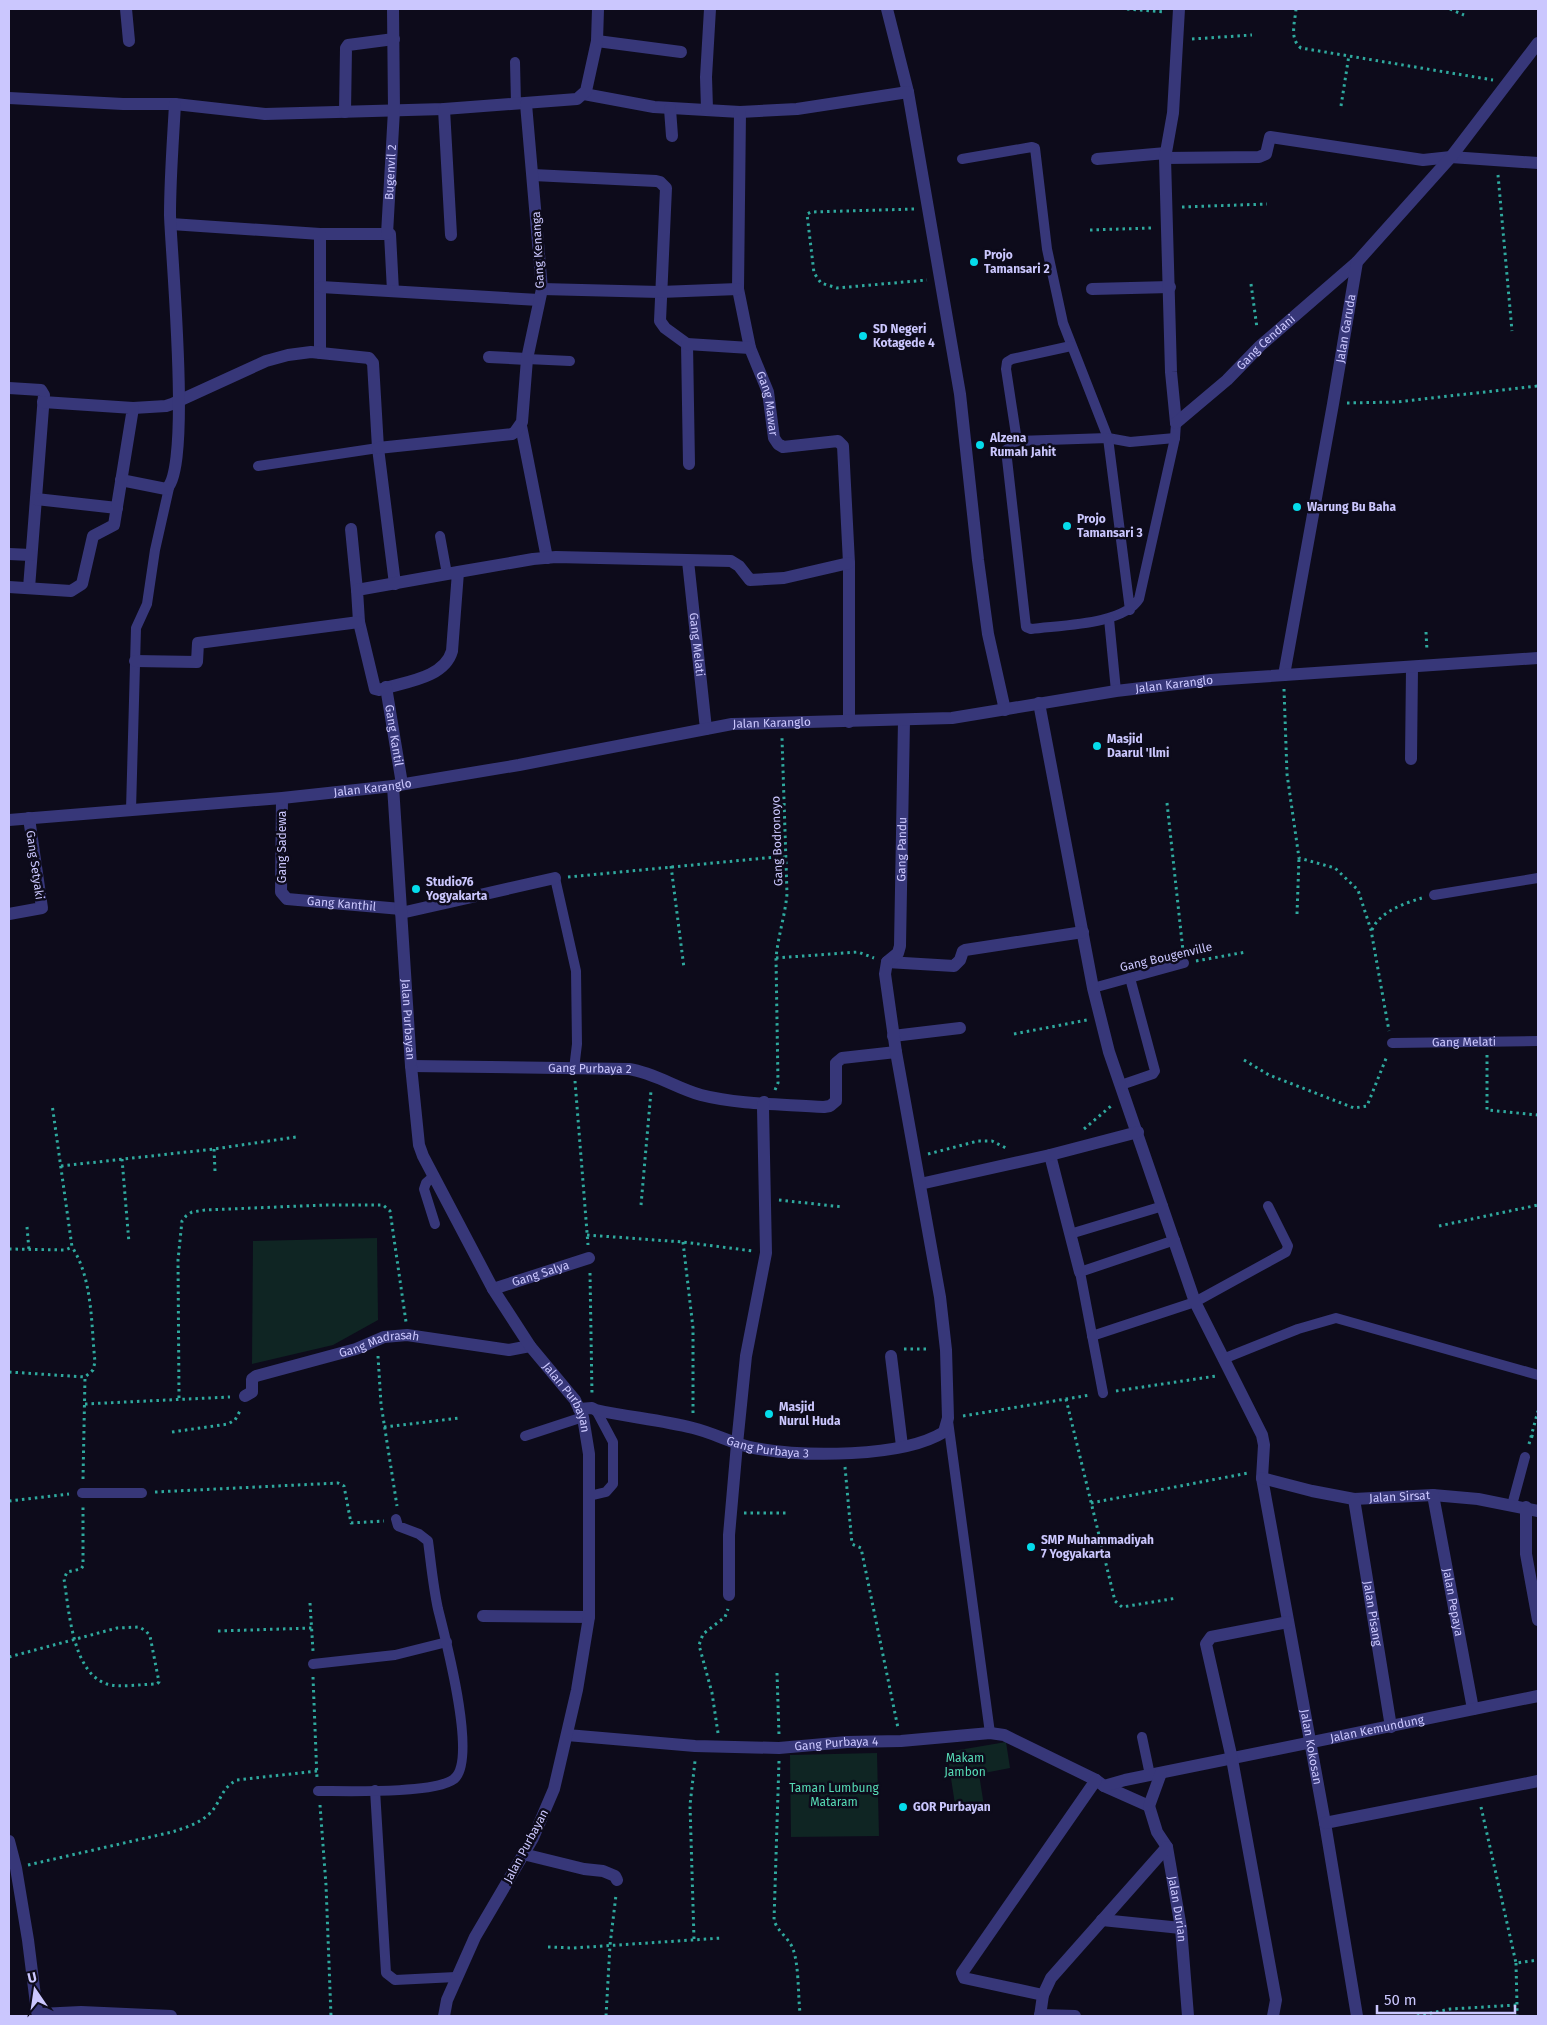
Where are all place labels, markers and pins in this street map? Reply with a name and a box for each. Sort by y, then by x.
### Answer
place label: Projo Tamansari 2 [984,248,1050,276]
marker: Projo Tamansari 2 [968,256,980,268]
place label: SD Negeri Kotagede 4 [873,322,935,350]
marker: SD Negeri Kotagede 4 [857,330,869,342]
place label: Alzena Rumah Jahit [989,431,1056,459]
marker: Alzena Rumah Jahit [974,439,986,451]
place label: Warung Bu Baha [1307,500,1396,514]
marker: Warung Bu Baha [1291,501,1303,513]
place label: Projo Tamansari 3 [1077,512,1143,540]
marker: Projo Tamansari 3 [1061,520,1073,532]
place label: Masjid Daarul 'Ilmi [1107,732,1169,760]
marker: Masjid Daarul 'Ilmi [1091,740,1103,752]
place label: Studio76 Yogyakarta [425,875,488,903]
marker: Studio76 Yogyakarta [410,883,422,895]
place label: Masjid Nurul Huda [779,1400,841,1428]
marker: Masjid Nurul Huda [763,1408,775,1420]
place label: SMP Muhammadiyah 7 Yogyakarta [1041,1533,1154,1561]
marker: SMP Muhammadiyah 7 Yogyakarta [1025,1541,1037,1553]
place label: GOR Purbayan [913,1800,991,1814]
marker: GOR Purbayan [897,1801,909,1813]

